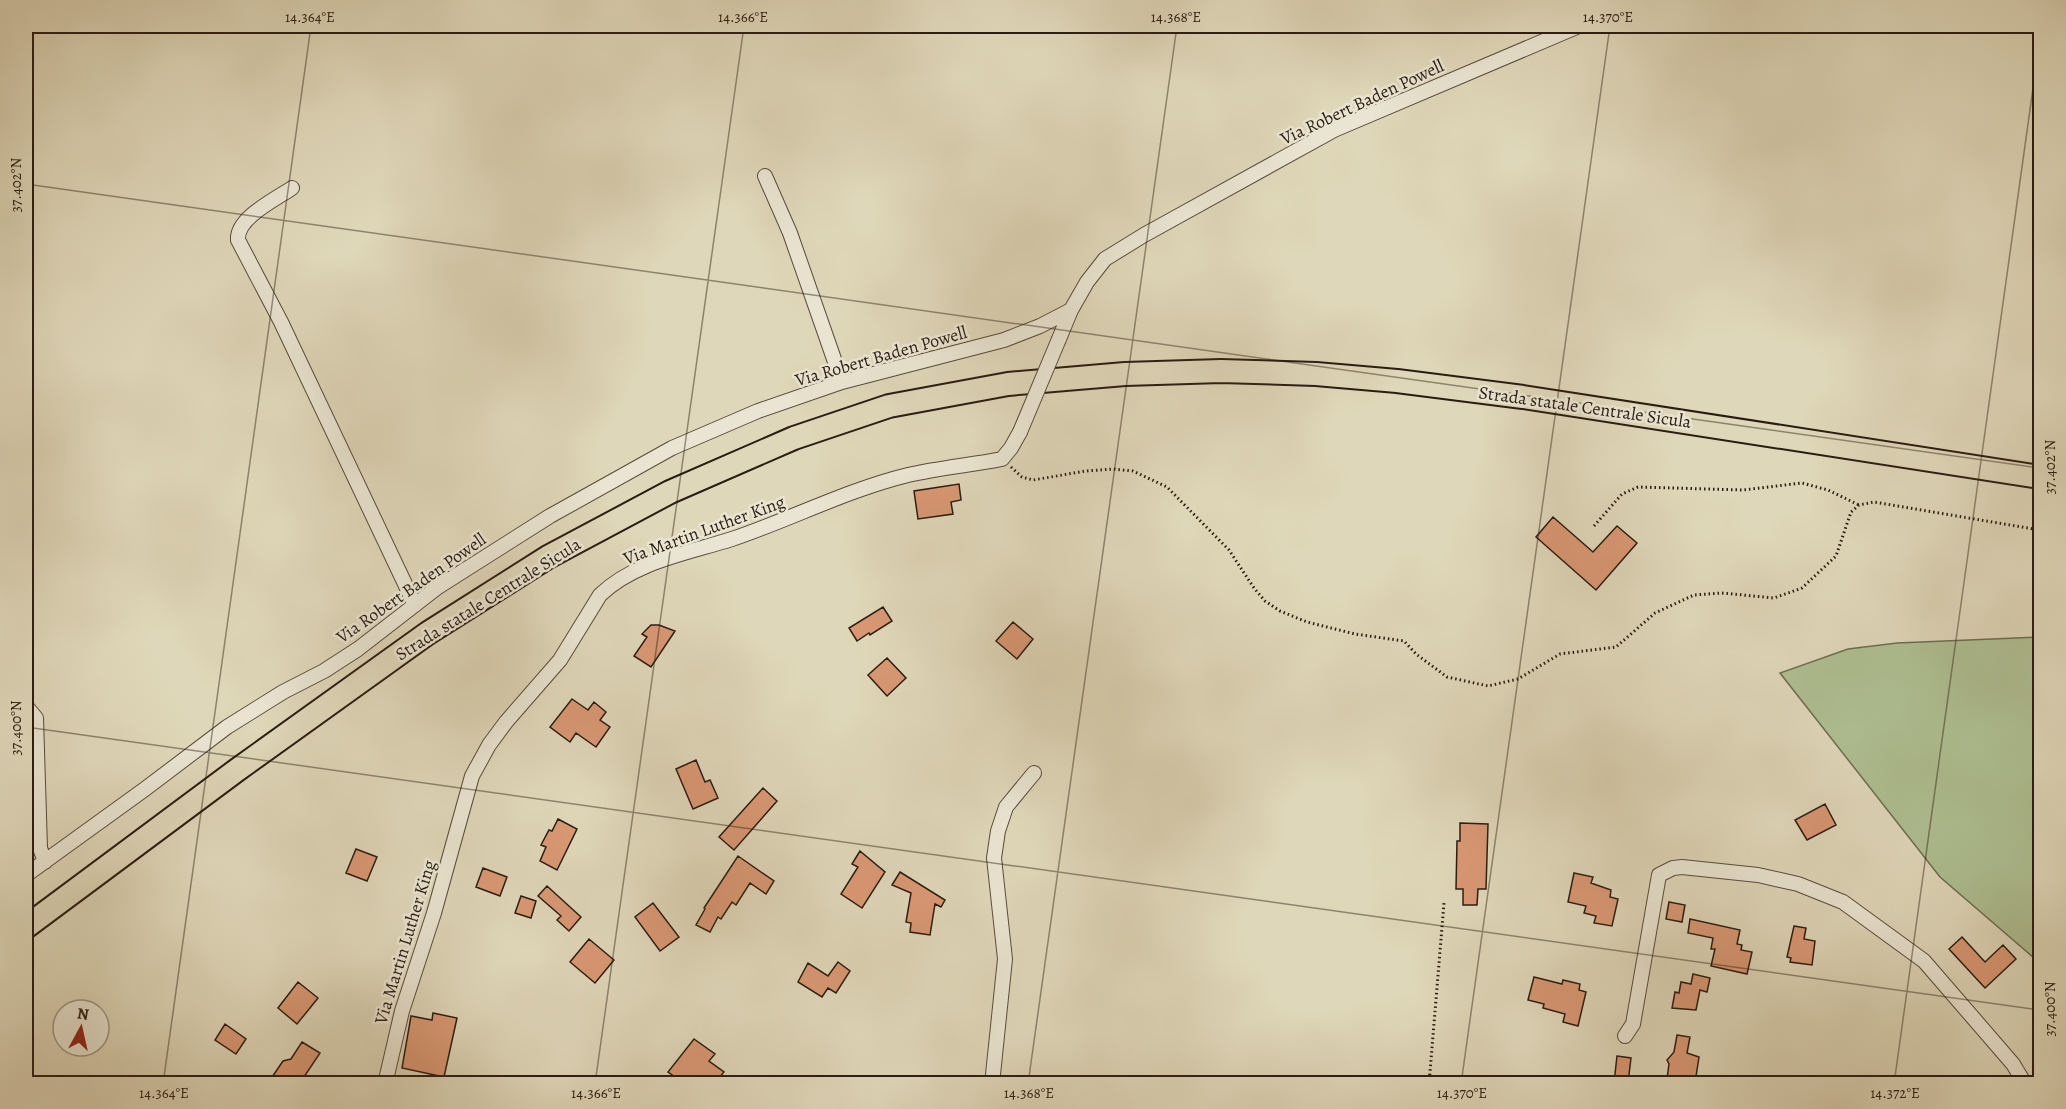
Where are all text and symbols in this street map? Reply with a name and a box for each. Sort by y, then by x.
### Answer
text: 14.364°E [285,7,335,27]
text: 14.366°E [718,7,768,27]
text: 14.368°E [1151,7,1201,27]
text: 14.370°E [1583,7,1633,27]
street label: Via Robert Baden Powell [1276,53,1448,151]
text: 37.402°N [6,158,26,212]
street label: Via Robert Baden Powell [791,320,970,392]
street label: Strada statale Centrale Sicula [1477,380,1694,434]
text: 37.402°N [2040,440,2060,494]
street label: Via Martin Luther King [619,490,788,571]
street label: Via Robert Baden Powell [331,527,491,649]
street label: Strada statale Centrale Sicula [391,532,586,666]
text: 37.400°N [6,700,26,756]
street label: Via Martin Luther King [368,857,441,1028]
text: 37.400°N [2040,981,2060,1037]
north arrow [51,998,111,1058]
text: N [76,1002,91,1026]
text: 14.364°E [139,1083,189,1103]
text: 14.366°E [571,1083,621,1103]
text: 14.368°E [1004,1083,1054,1103]
text: 14.370°E [1437,1083,1487,1103]
text: 14.372°E [1870,1083,1920,1103]

